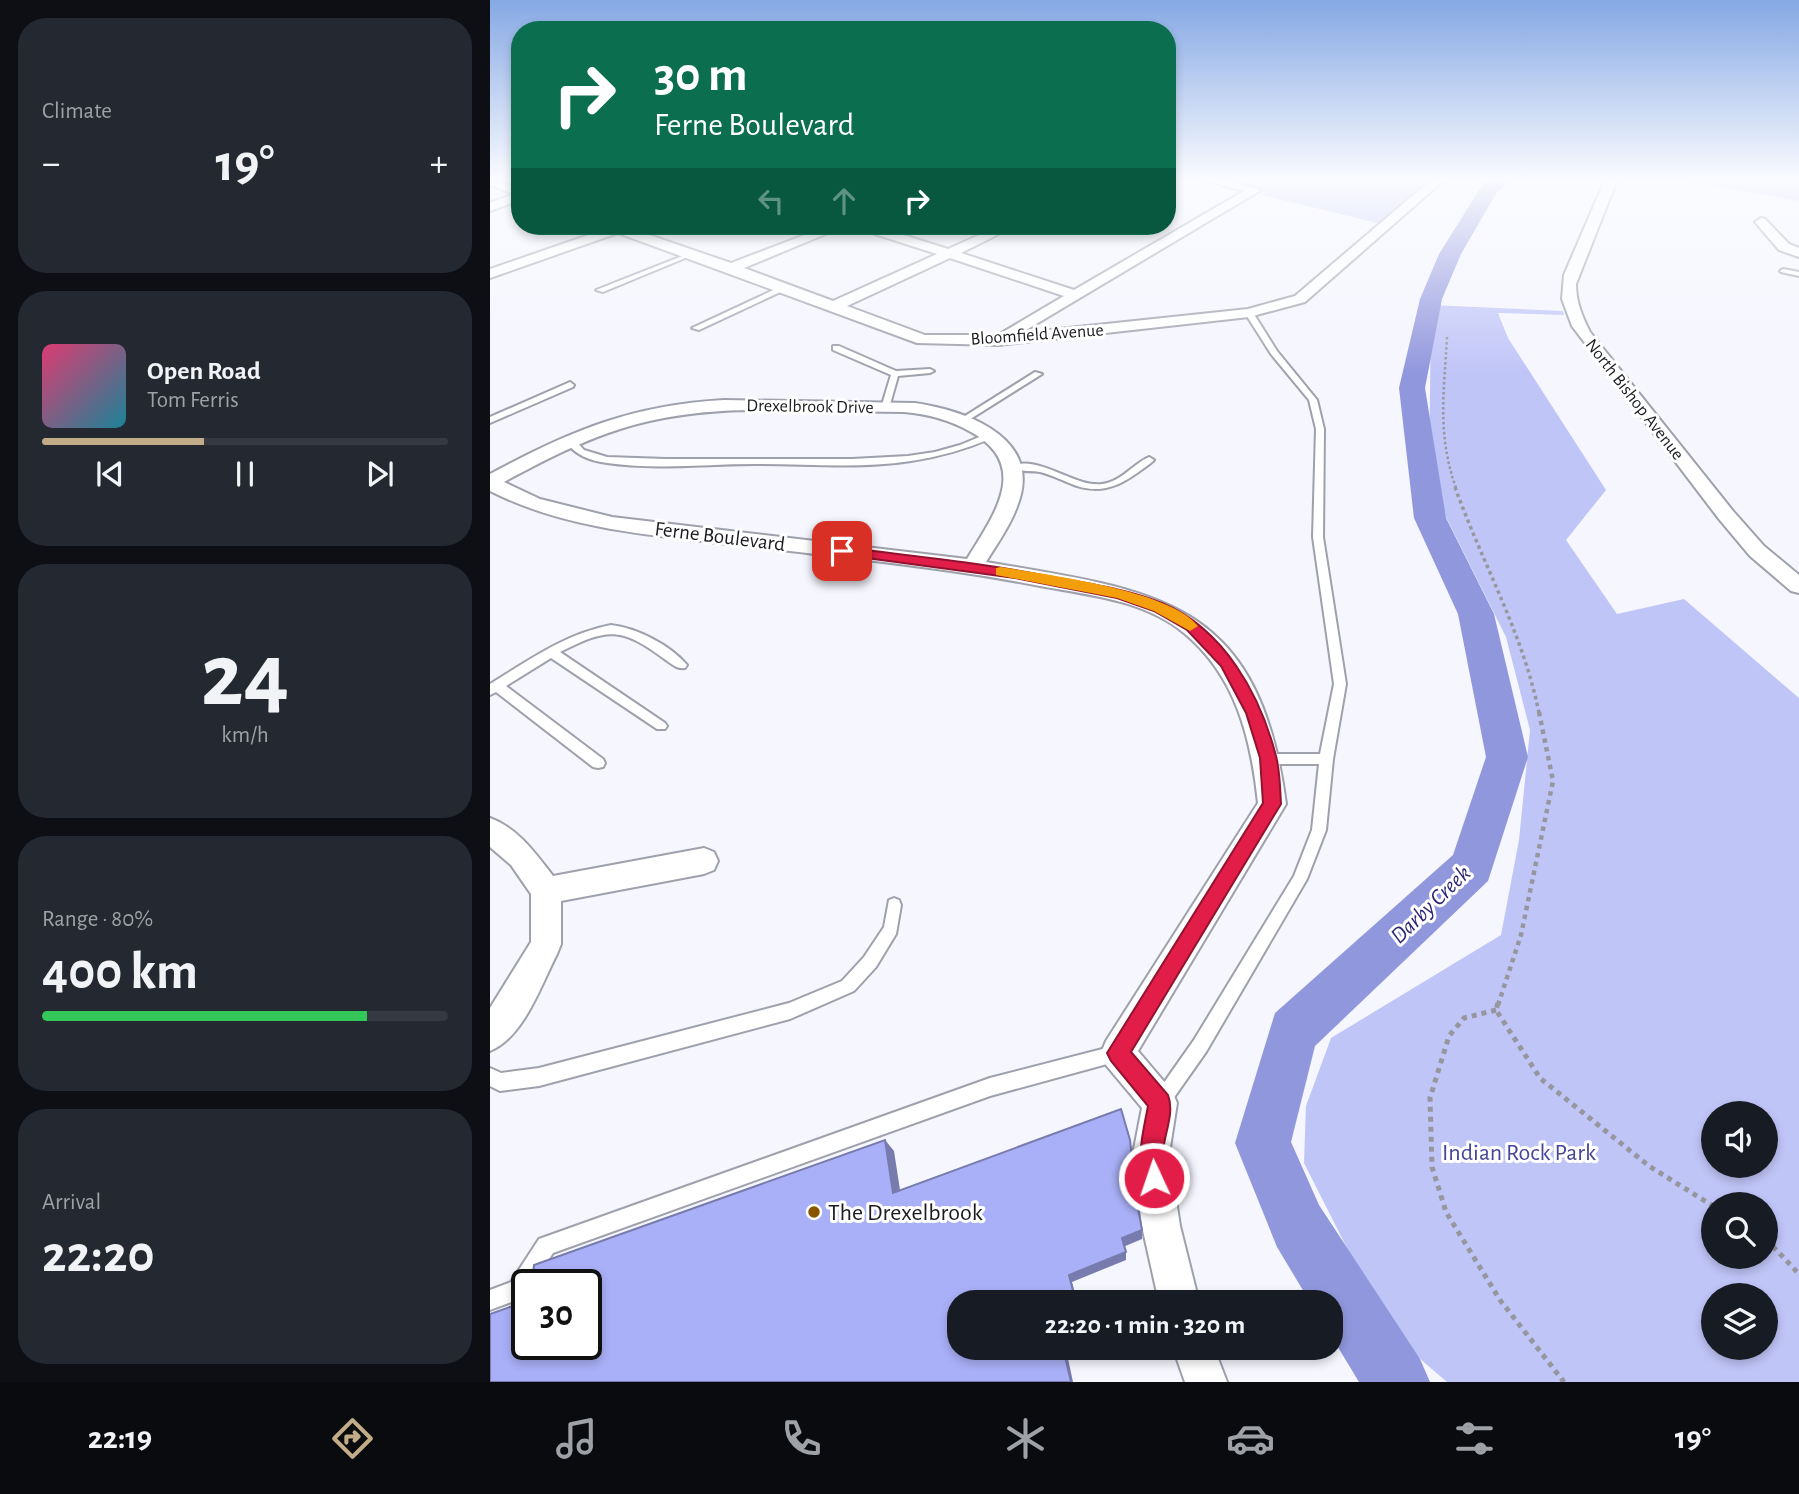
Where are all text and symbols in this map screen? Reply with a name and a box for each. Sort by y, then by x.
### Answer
icon: right [539,49,630,140]
text: 30 m [654,51,748,100]
text: Climate [42,100,112,123]
text: Ferne Boulevard [654,109,854,141]
text: 19° [215,138,275,190]
text: − [42,145,60,183]
text: + [430,145,448,183]
icon: left [752,182,790,220]
icon: ahead [825,182,863,220]
icon: right [898,182,936,220]
street label: Bloomfield Avenue [970,321,1104,349]
street label: North Bishop Avenue [1582,336,1687,463]
text: Open Road [147,358,261,384]
text: Tom Ferris [147,389,239,412]
street label: Drexelbrook Drive [746,397,874,417]
icon: previous [91,455,129,493]
icon: pause [226,455,264,493]
icon: next [361,455,399,493]
street label: Ferne Boulevard [653,518,787,555]
pin [812,521,872,581]
icon: arrive [823,532,861,570]
text: 24 [201,631,289,722]
text: km/h [221,724,269,747]
water label: Darby Creek [1387,861,1476,948]
text: Range · 80% [42,908,153,931]
text: 400 km [42,946,198,998]
map controls [1701,1101,1778,1360]
button: sound [1701,1101,1778,1178]
position arrow [1117,1141,1191,1215]
park label: Indian Rock Park [1442,1141,1596,1165]
text: Arrival [42,1191,101,1214]
button: search [1701,1192,1778,1269]
place label: The Drexelbrook [828,1201,983,1225]
marker: The Drexelbrook [806,1204,822,1220]
text: 22:20 [42,1229,154,1281]
speed limit sign: 30 [511,1269,602,1360]
button: layers [1701,1283,1778,1360]
text: 22:20 · 1 min · 320 m [1045,1312,1245,1338]
icon: directions [328,1414,377,1463]
icon: music [552,1414,601,1463]
icon: phone [777,1414,826,1463]
icon: climate [1001,1414,1050,1463]
icon: car [1226,1414,1275,1463]
icon: filters [1450,1414,1499,1463]
text: 22:19 [88,1422,152,1454]
text: 19° [1675,1422,1711,1454]

